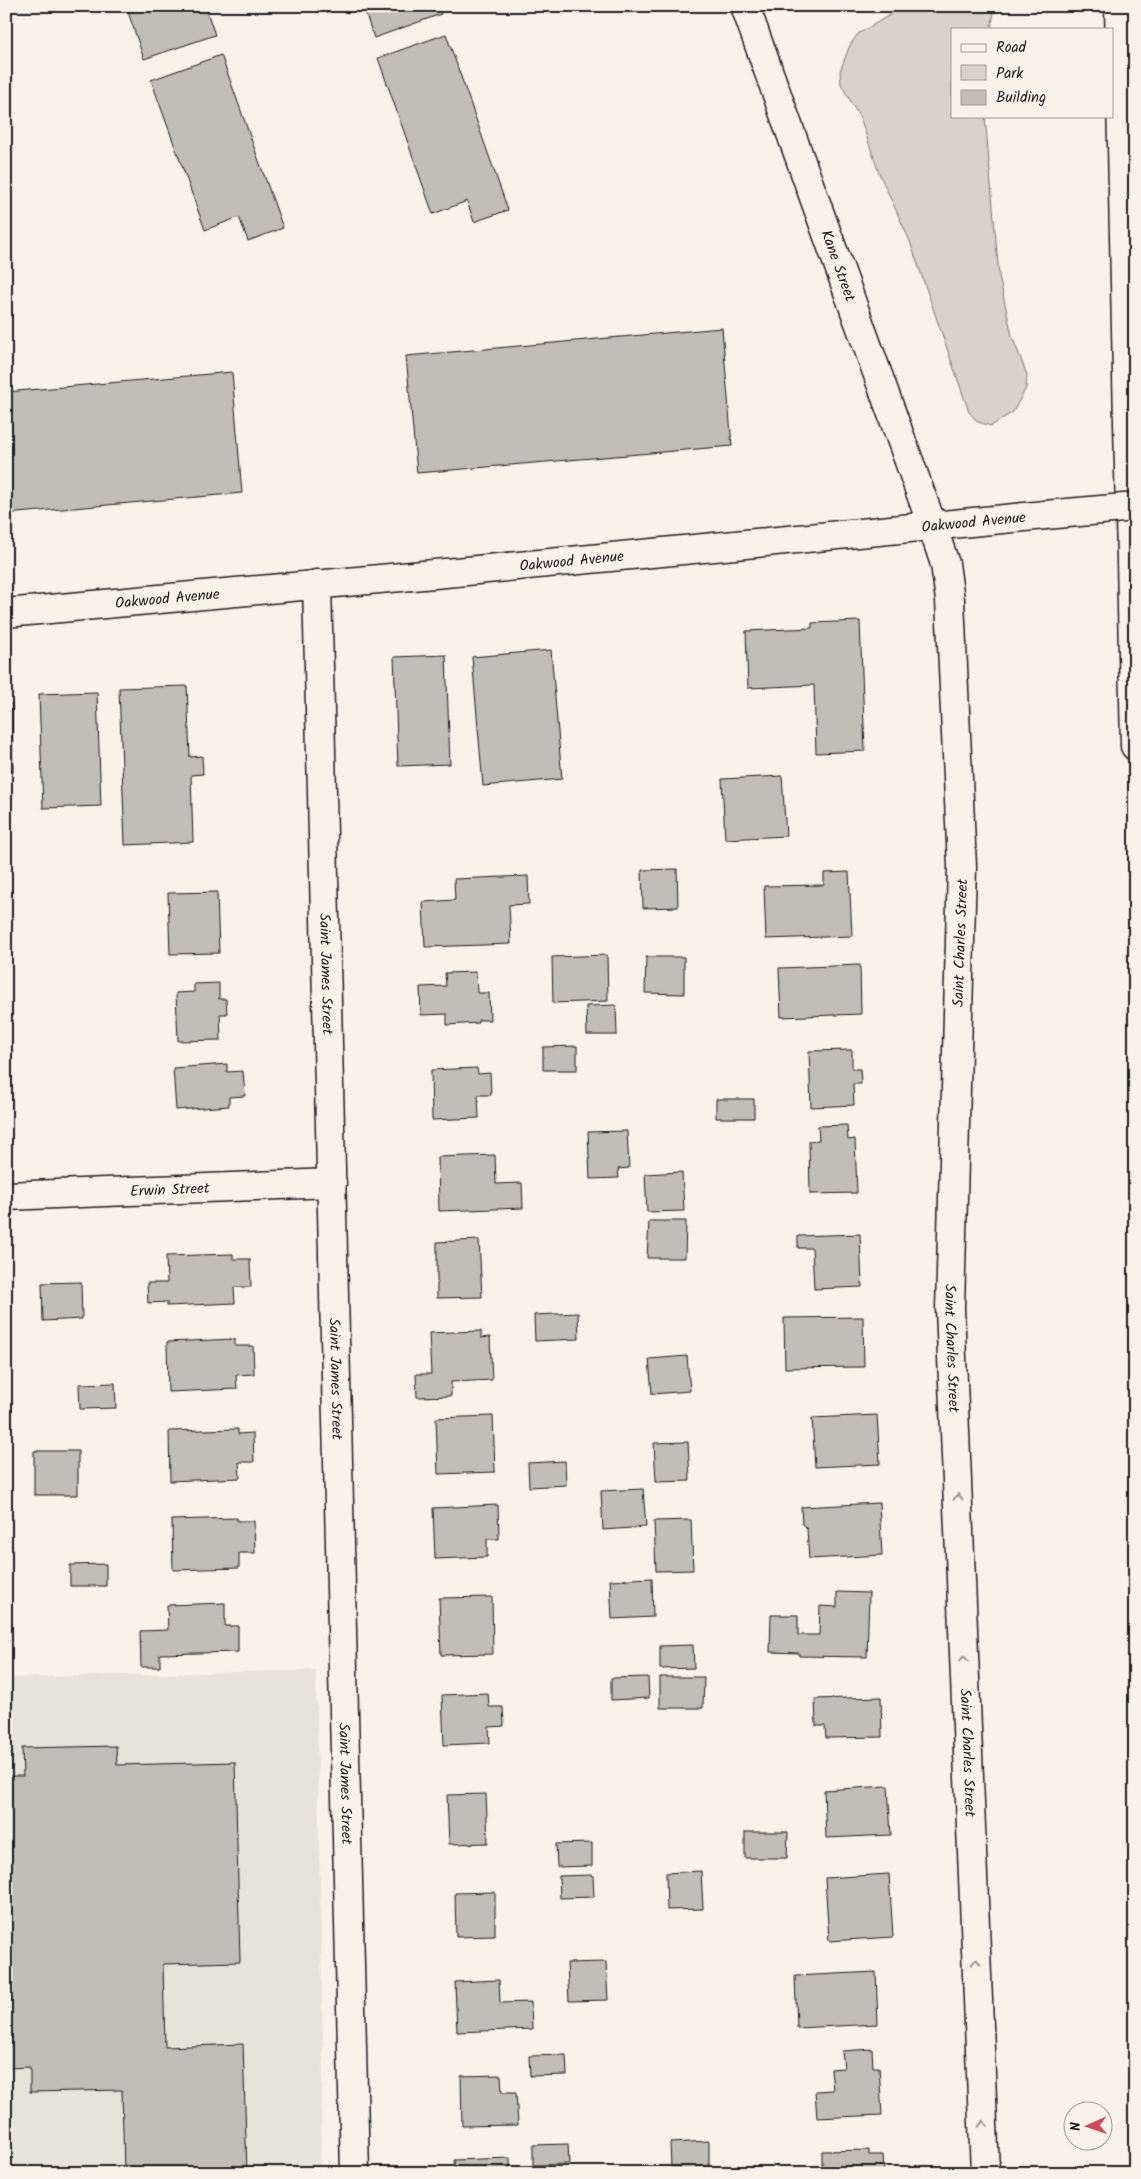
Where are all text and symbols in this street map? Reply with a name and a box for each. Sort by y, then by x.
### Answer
legend [951,28,1114,118]
text: Road [996,36,1027,60]
text: Park [996,62,1024,86]
text: Building [996,86,1046,110]
street label: Kane Street [814,227,862,305]
street label: Oakwood Avenue [921,506,1027,540]
street label: Oakwood Avenue [518,545,625,579]
street label: Oakwood Avenue [114,583,221,616]
street label: Saint Charles Street [947,878,975,1008]
street label: Saint James Street [312,913,339,1035]
street label: Erwin Street [130,1177,210,1204]
street label: Saint Charles Street [937,1284,965,1413]
street label: Saint James Street [322,1318,348,1440]
one-way arrow [953,1493,963,1500]
one-way arrow [959,1655,970,1663]
street label: Saint Charles Street [952,1688,982,1818]
street label: Saint James Street [331,1723,358,1845]
one-way arrow [971,1957,982,1965]
north arrow [1064,2102,1114,2152]
one-way arrow [977,2120,988,2128]
text: N [1065,2121,1087,2131]

